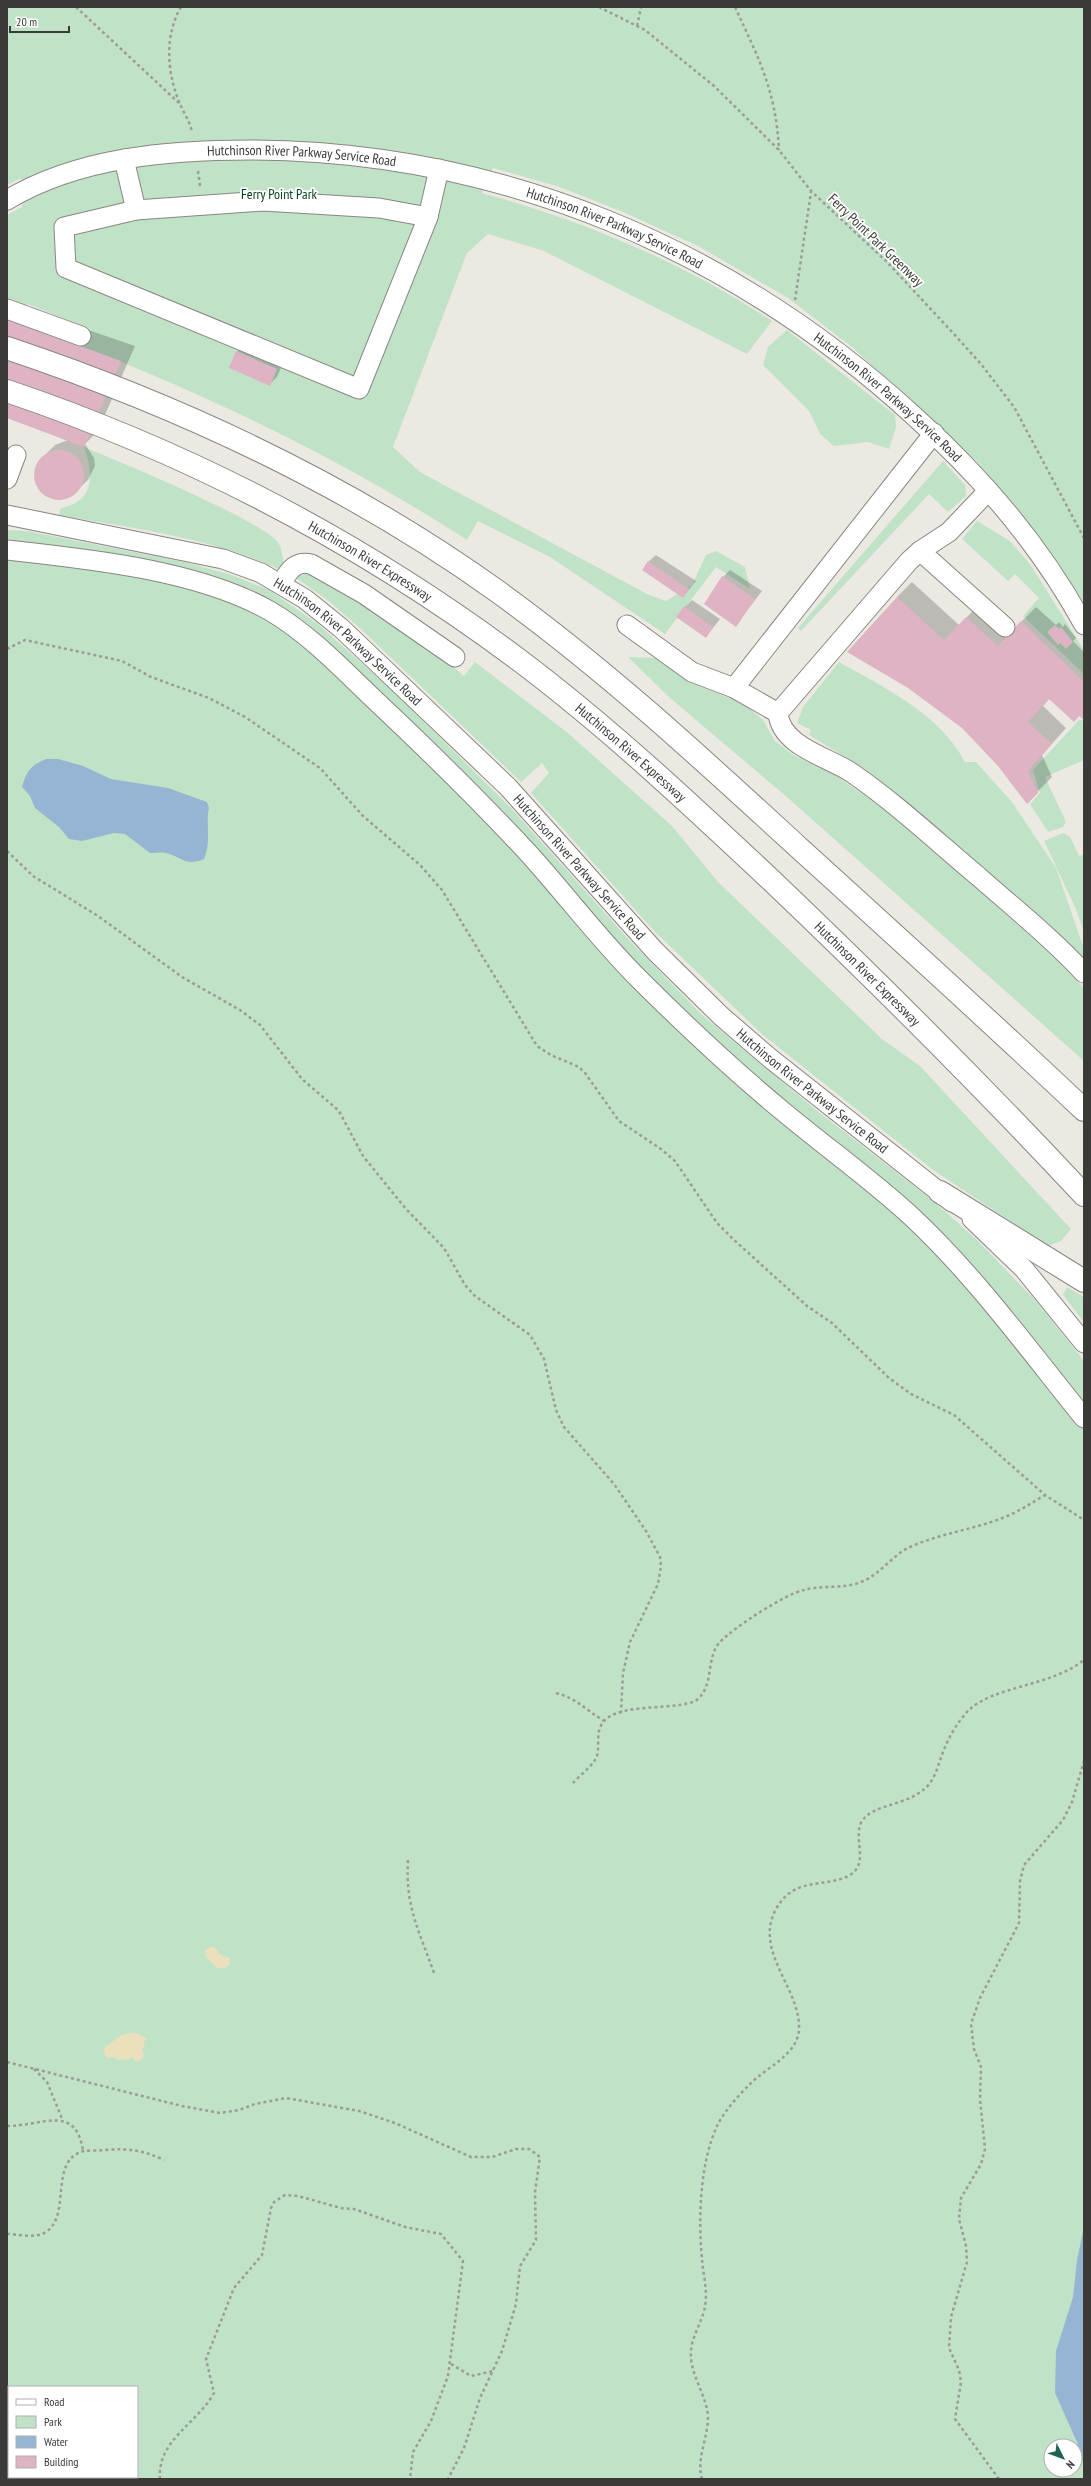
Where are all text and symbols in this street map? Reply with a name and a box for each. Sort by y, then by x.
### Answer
scale bar [10,8,69,34]
text: 20 m [16,14,37,29]
street label: Hutchinson River Parkway Service Road [207,141,397,170]
street label: Hutchinson River Parkway Service Road [524,183,706,273]
park label: Ferry Point Park [241,185,317,203]
street label: Ferry Point Park Greenway [824,190,928,291]
street label: Hutchinson River Parkway Service Road [810,329,966,466]
street label: Hutchinson River Expressway [305,517,436,606]
street label: Hutchinson River Parkway Service Road [270,574,426,709]
street label: Hutchinson River Expressway [572,699,691,806]
street label: Hutchinson River Parkway Service Road [510,790,649,943]
street label: Hutchinson River Expressway [811,918,925,1030]
street label: Hutchinson River Parkway Service Road [733,1024,892,1157]
legend [8,2386,138,2478]
text: Road [44,2394,64,2409]
text: Park [44,2414,62,2429]
text: Water [44,2434,69,2449]
north arrow [1043,2438,1083,2478]
text: Building [44,2454,79,2469]
text: N [1063,2458,1078,2472]

